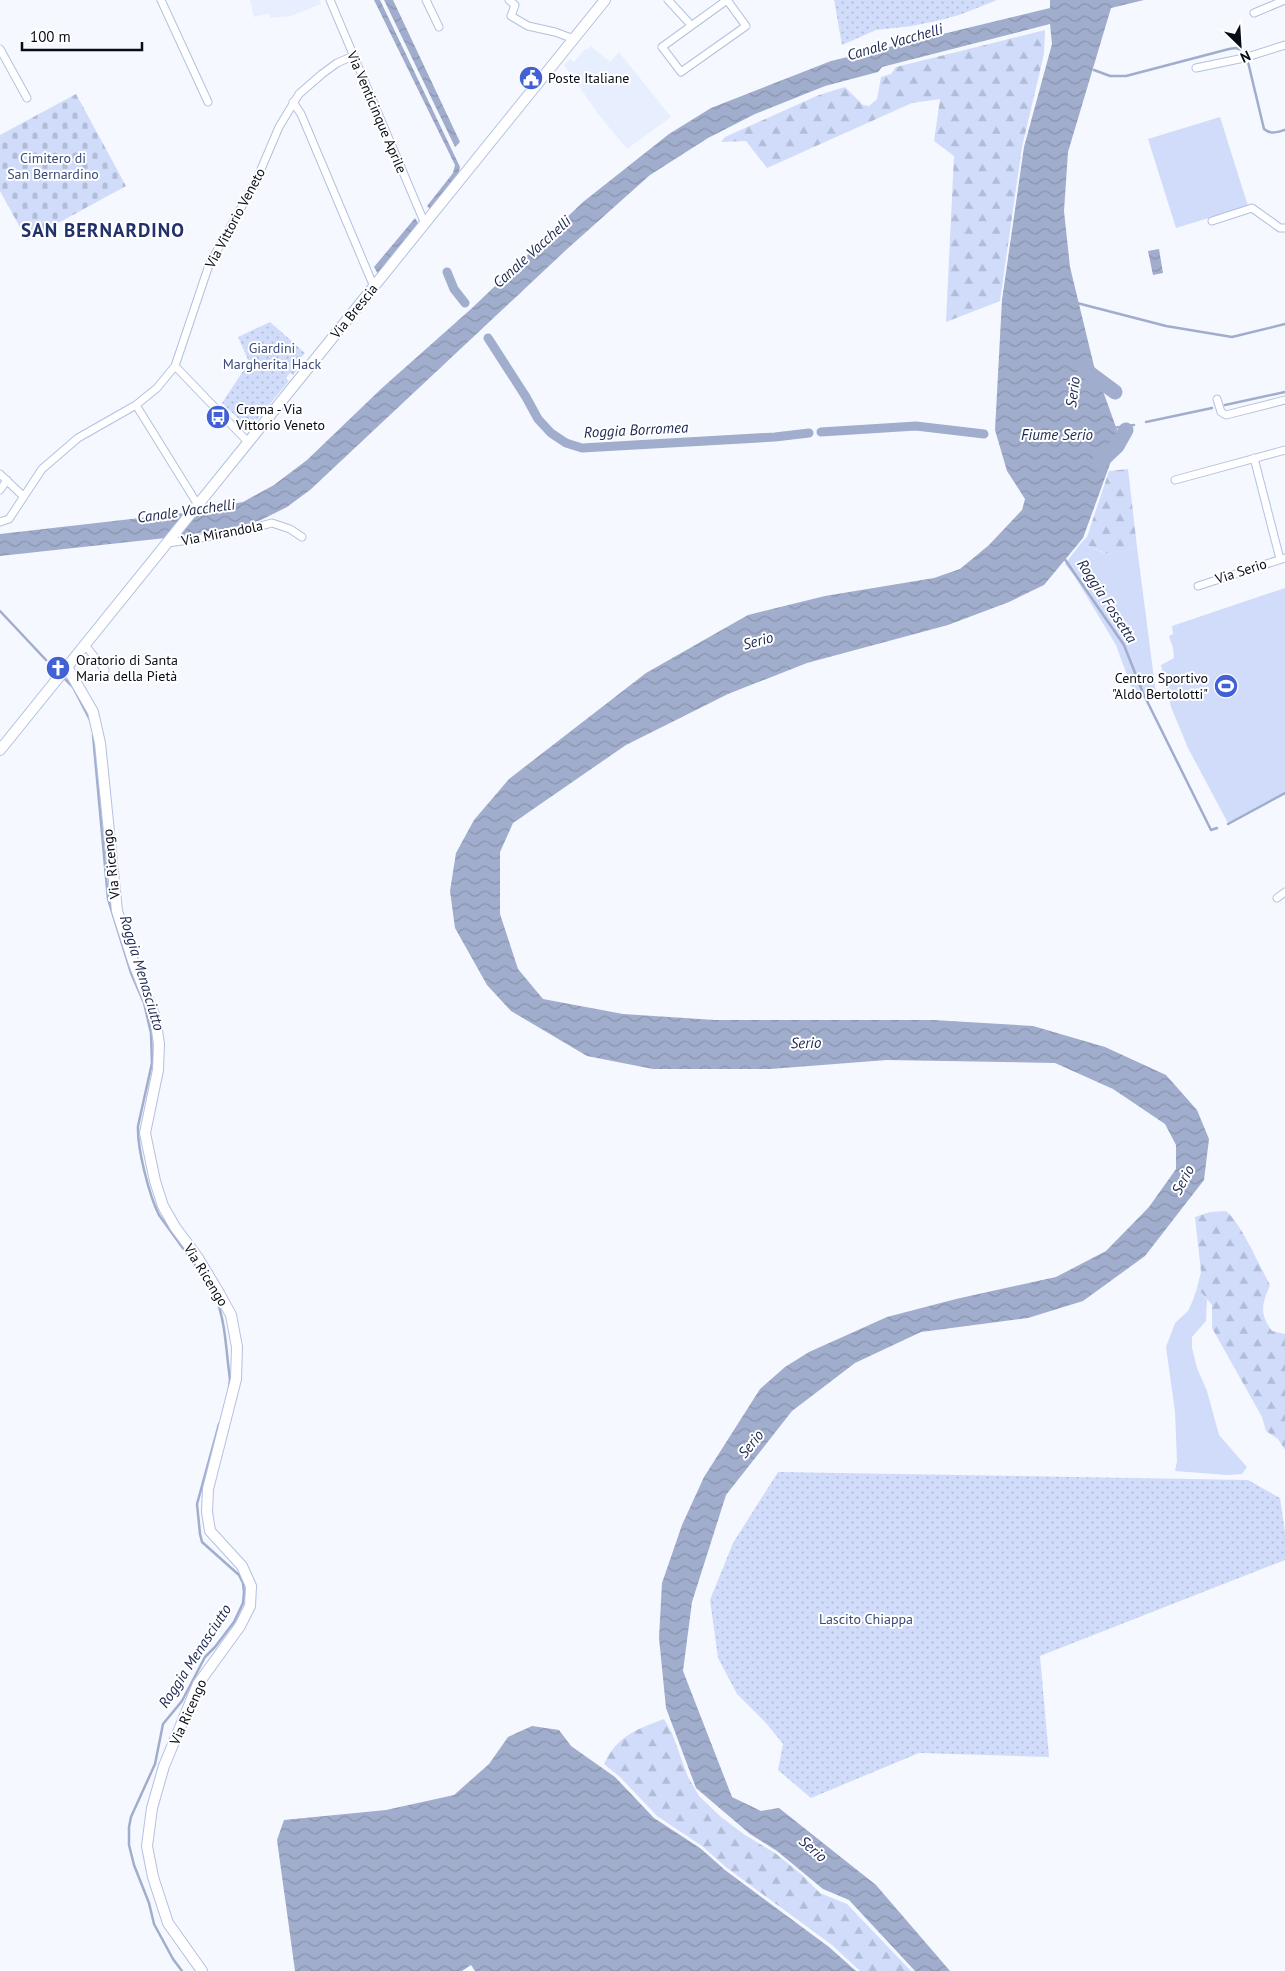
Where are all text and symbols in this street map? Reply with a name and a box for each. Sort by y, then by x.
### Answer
water label: Canale Vacchelli [845,19,946,64]
scale bar [22,20,142,52]
north arrow [1215,20,1265,70]
text: 100 m [30,27,71,46]
street label: Via Venticinque Aprile [343,47,411,176]
text: N [1238,47,1253,67]
public building icon: Poste Italiane [518,65,544,91]
place label: Poste Italiane [548,69,629,87]
park label: Cimitero di San Bernardino [7,149,99,183]
street label: Via Vittorio Veneto [201,165,269,272]
water label: Canale Vacchelli [489,211,575,292]
district label: SAN BERNARDINO [21,218,185,242]
street label: Via Brescia [326,280,382,343]
park label: Giardini Margherita Hack [223,339,321,373]
water label: Serio [1061,376,1084,408]
place label: Crema - Via Vittorio Veneto [235,400,325,434]
bus stop icon: Crema - Via Vittorio Veneto [205,404,231,430]
water label: Roggia Borromea [583,417,689,442]
water label: Fiume Serio [1021,425,1093,444]
water label: Canale Vacchelli [136,494,237,527]
street label: Via Mirandola [179,516,264,550]
street label: Via Serio [1212,554,1269,588]
water label: Roggia Fossetta [1073,555,1142,647]
water label: Serio [741,627,775,654]
place label: Oratorio di Santa Maria della Pietà [76,651,178,685]
church icon: Oratorio di Santa Maria della Pietà [45,655,71,681]
place label: Centro Sportivo "Aldo Bertolotti" [1112,669,1208,703]
sports icon: Centro Sportivo "Aldo Bertolotti" [1213,673,1239,699]
street label: Via Ricengo [98,828,124,901]
water label: Roggia Menasciutto [116,913,169,1033]
water label: Serio [790,1033,822,1052]
water label: Serio [1167,1162,1198,1198]
street label: Via Ricengo [179,1240,232,1310]
water label: Serio [734,1426,768,1462]
water label: Roggia Menasciutto [154,1600,235,1711]
park label: Lascito Chiappa [819,1610,913,1628]
street label: Via Ricengo [165,1676,211,1749]
water label: Serio [795,1831,831,1866]

